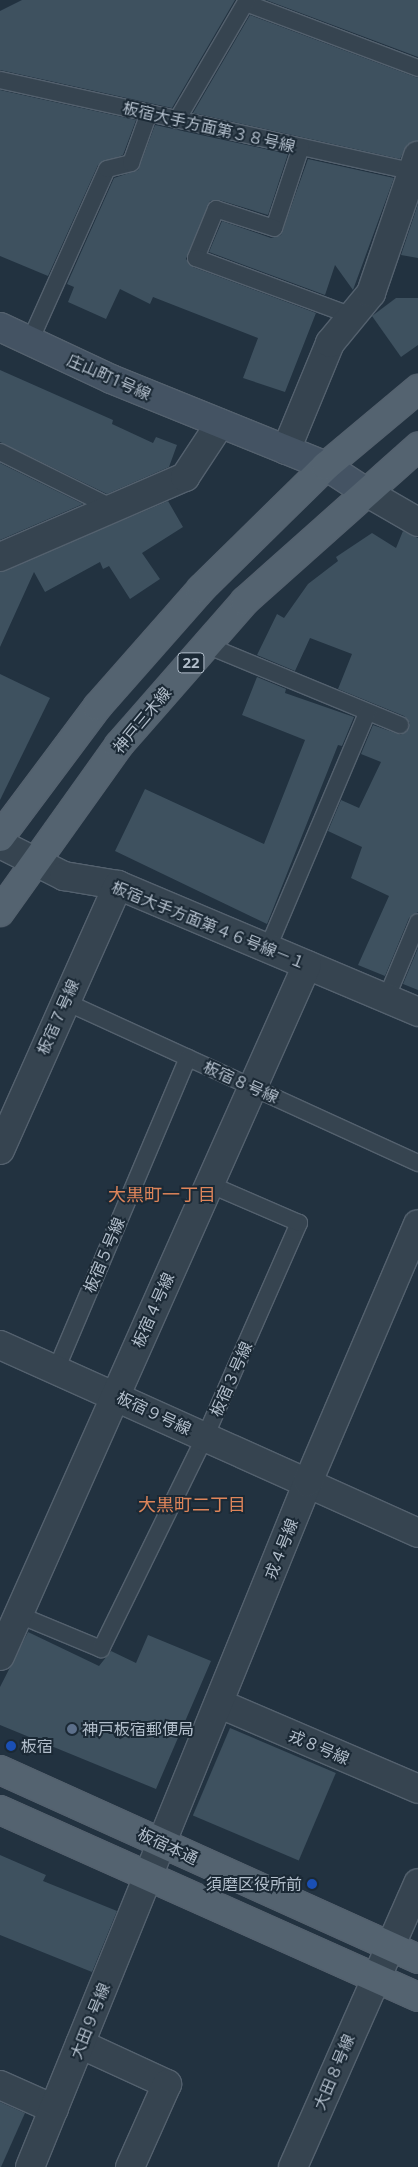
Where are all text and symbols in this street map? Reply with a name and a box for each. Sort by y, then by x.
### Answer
street label: 板宿大手方面第３８号線 [121,98,297,156]
street label: 庄山町1号線 [64,350,154,404]
road number: 22 [177,650,205,676]
street label: 神戸三木線 [109,683,175,757]
street label: 板宿大手方面第４６号線－１ [109,877,309,973]
street label: 板宿７号線 [33,977,83,1057]
street label: 板宿８号線 [201,1057,281,1107]
district label: 大黒町一丁目 [108,1183,216,1205]
street label: 板宿５号線 [80,1214,128,1296]
street label: 板宿４号線 [128,1270,178,1350]
street label: 板宿３号線 [206,1339,256,1419]
street label: 板宿９号線 [114,1387,194,1439]
district label: 大黒町二丁目 [138,1493,246,1515]
street label: 戎４号線 [260,1516,302,1582]
place label: 神戸板宿郵便局 [82,1719,194,1739]
marker: 神戸板宿郵便局 [66,1723,78,1735]
street label: 戎８号線 [286,1726,352,1768]
place label: 板宿 [21,1736,53,1756]
marker: 板宿 [5,1740,17,1752]
street label: 板宿本通 [135,1824,201,1868]
place label: 須磨区役所前 [206,1874,302,1894]
marker: 須磨区役所前 [306,1878,318,1890]
street label: 大田９号線 [66,1980,114,2062]
street label: 大田８号線 [310,2031,358,2113]

